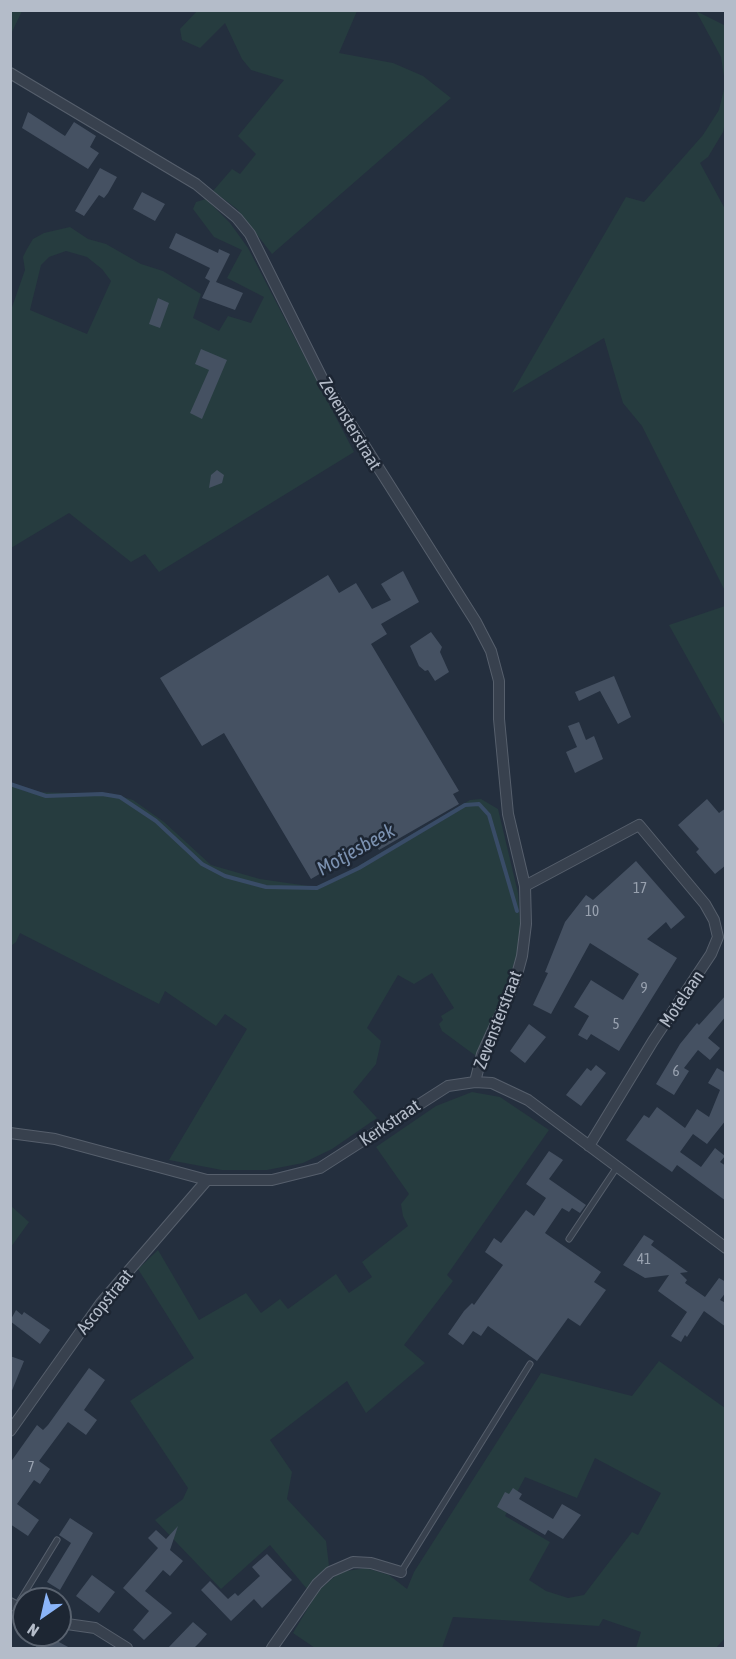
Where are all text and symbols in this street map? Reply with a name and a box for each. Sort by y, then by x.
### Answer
street label: Zevensterstraat [314,374,386,474]
water label: Motjesbeek [313,819,399,881]
house number: 17 [633,879,647,897]
house number: 10 [585,902,599,920]
street label: Motelaan [655,966,709,1032]
street label: Zevensterstraat [469,968,527,1072]
house number: 9 [640,979,648,997]
house number: 5 [612,1015,620,1033]
house number: 6 [672,1062,680,1080]
street label: Kerkstraat [356,1095,424,1151]
house number: 41 [637,1250,651,1268]
street label: Ascopstraat [72,1265,138,1339]
house number: 7 [27,1458,35,1476]
north arrow [12,1587,72,1647]
text: N [24,1620,42,1640]

